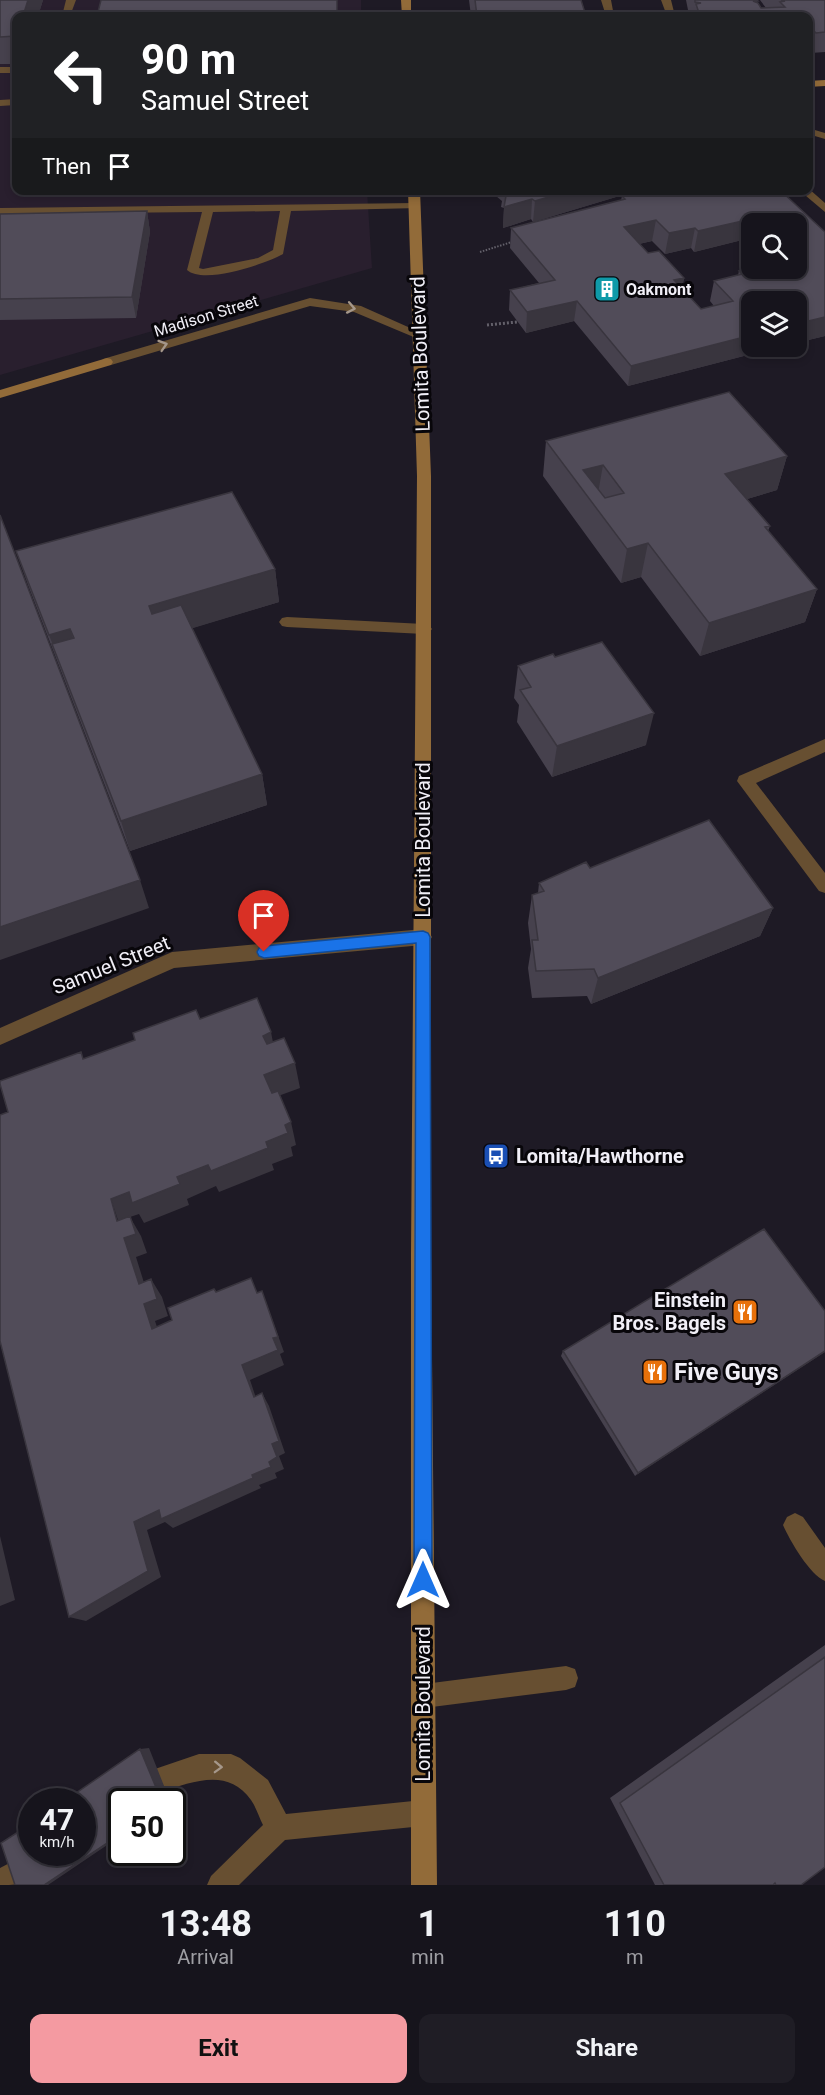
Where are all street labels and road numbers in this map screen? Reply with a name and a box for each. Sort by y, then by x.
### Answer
street label: Lomita Boulevard [405,276,435,432]
street label: Madison Street [152,291,260,341]
street label: Lomita Boulevard [411,762,435,918]
street label: Samuel Street [49,931,173,999]
street label: Lomita Boulevard [411,1626,435,1782]

